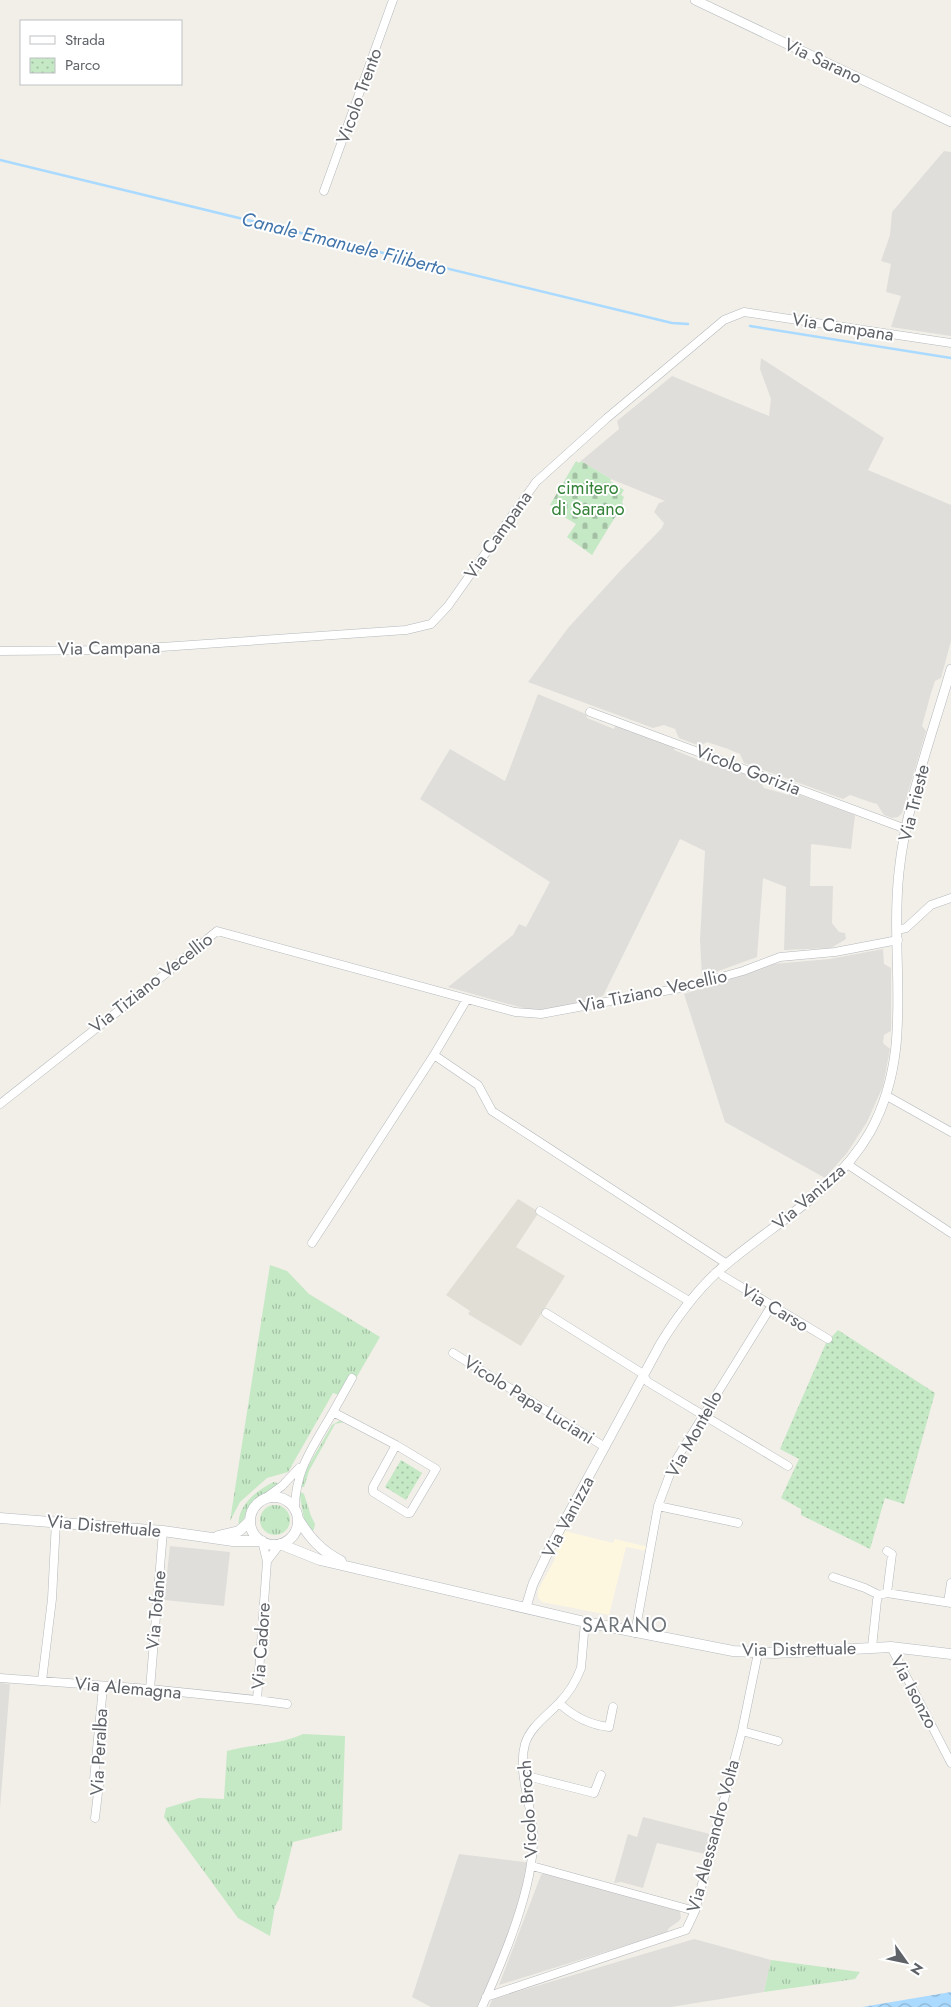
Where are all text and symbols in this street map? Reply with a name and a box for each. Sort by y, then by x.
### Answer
legend [20,20,182,85]
text: Strada [65,29,105,51]
street label: Via Sarano [780,32,866,90]
street label: Vicolo Trento [330,44,388,147]
text: Parco [65,54,100,76]
water label: Canale Emanuele Filiberto [239,205,449,282]
street label: Via Campana [790,306,896,348]
park label: cimitero di Sarano [552,475,625,522]
street label: Via Campana [458,485,538,585]
street label: Via Campana [57,634,161,662]
street label: Vicolo Gorizia [692,738,804,802]
street label: Via Trieste [892,762,936,844]
street label: Via Tiziano Vecellio [84,926,218,1040]
street label: Via Tiziano Vecellio [577,963,729,1019]
street label: Via Vanizza [767,1158,851,1236]
street label: Via Carso [736,1278,814,1339]
street label: Vicolo Papa Luciani [459,1349,599,1451]
street label: Via Montello [659,1385,729,1482]
street label: Via Vanizza [536,1471,600,1563]
street label: Via Distrettuale [46,1508,162,1544]
street label: Via Tofane [140,1569,172,1651]
street label: Via Cadore [245,1602,277,1690]
district label: SARANO [582,1611,668,1640]
street label: Via Distrettuale [742,1635,856,1663]
street label: Via Isonzo [884,1651,944,1733]
street label: Via Alemagna [74,1670,182,1706]
street label: Via Peralba [84,1708,114,1796]
street label: Via Alessandro Volta [680,1757,746,1915]
street label: Vicolo Broch [512,1759,544,1859]
north arrow [881,1937,931,1987]
text: N [905,1959,928,1979]

